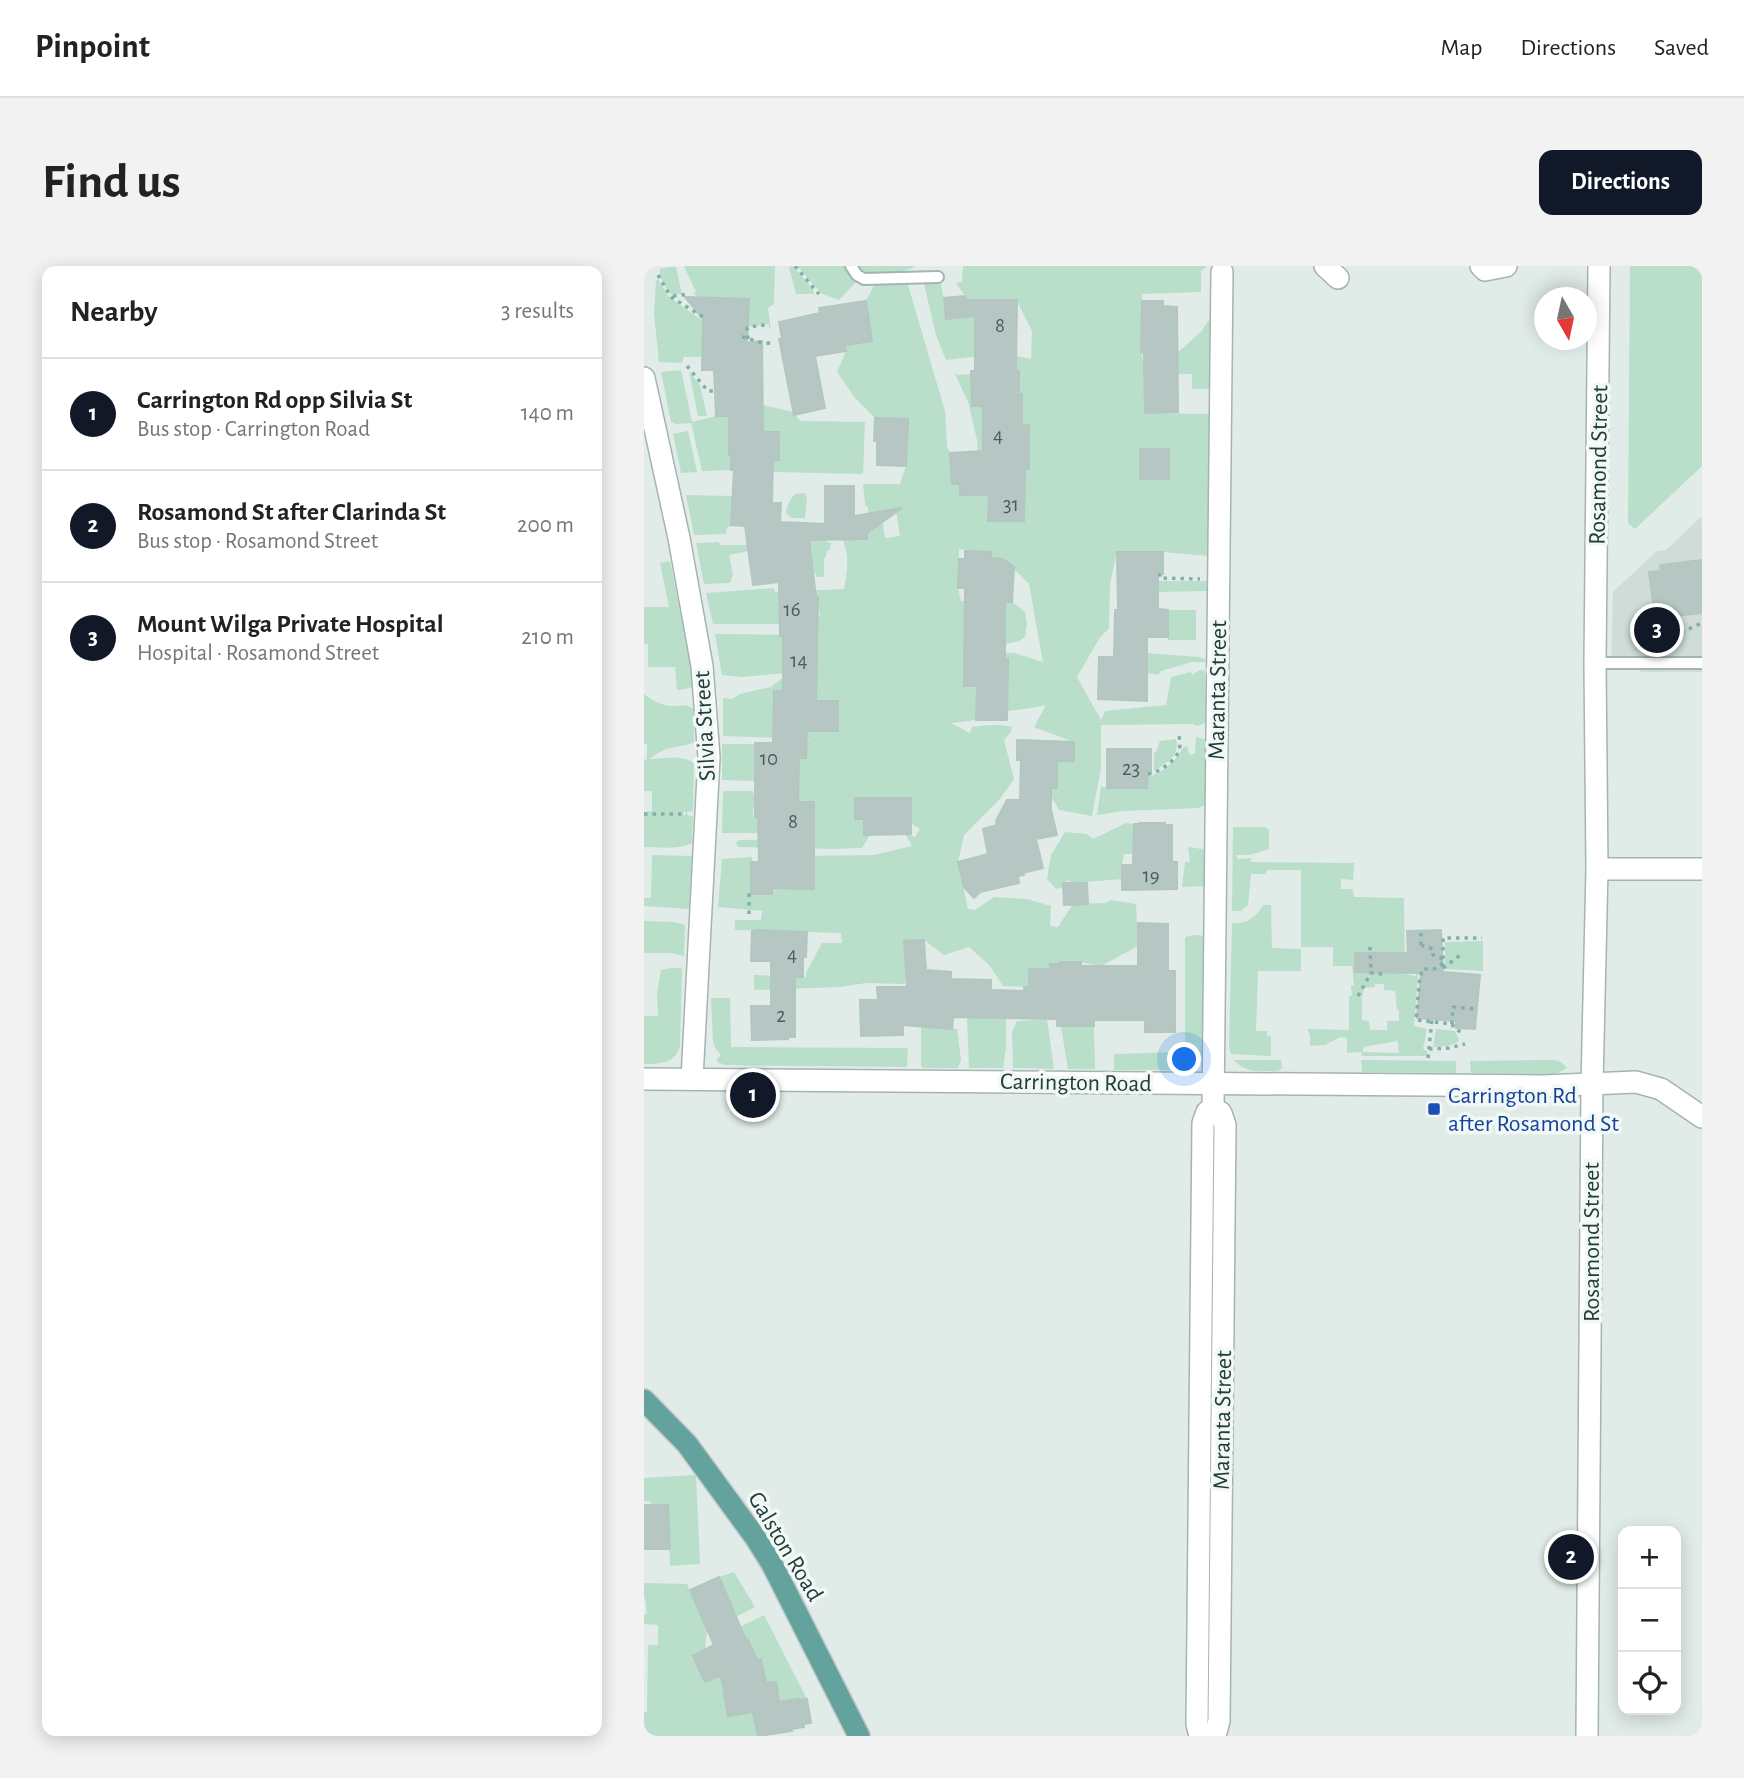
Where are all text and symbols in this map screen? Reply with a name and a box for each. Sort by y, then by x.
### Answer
text: Pinpoint [35,31,150,64]
text: Map [1440,36,1482,60]
text: Directions [1520,36,1616,60]
text: Saved [1654,36,1709,60]
button: Directions [1539,150,1702,215]
text: Find us [42,158,181,207]
north arrow [1534,287,1597,350]
text: Nearby [70,297,158,327]
text: 3 results [501,300,574,323]
house number: 8 [995,315,1005,336]
street label: Rosamond Street [1586,384,1612,545]
text: Carrington Rd opp Silvia St [137,387,412,413]
text: 1 [89,402,97,425]
text: 140 m [521,402,574,425]
text: Bus stop · Carrington Road [137,418,370,441]
house number: 4 [993,425,1003,446]
house number: 31 [1003,494,1019,515]
text: Rosamond St after Clarinda St [137,499,446,525]
text: 2 [88,514,98,537]
text: 200 m [517,514,574,537]
text: Bus stop · Rosamond Street [137,530,378,553]
house number: 16 [783,599,801,620]
pin: 3 [1634,604,1680,656]
text: Mount Wilga Private Hospital [137,611,444,637]
street label: Maranta Street [1205,620,1231,760]
text: 3 [88,626,98,649]
text: 210 m [521,626,574,649]
text: Hospital · Rosamond Street [137,642,379,665]
house number: 14 [790,650,808,671]
street label: Silvia Street [690,670,720,782]
house number: 10 [760,748,778,769]
house number: 23 [1122,758,1140,779]
house number: 8 [788,811,798,832]
house number: 19 [1142,865,1160,886]
house number: 4 [787,944,797,965]
house number: 2 [776,1005,786,1026]
your location [1167,1042,1201,1076]
pin: 1 [730,1069,776,1121]
street label: Carrington Road [1000,1070,1152,1096]
place label: Carrington Rd after Rosamond St [1448,1084,1619,1136]
marker: Carrington Rd after Rosamond St [1426,1101,1442,1117]
street label: Rosamond Street [1580,1162,1604,1322]
street label: Maranta Street [1210,1350,1236,1490]
street label: Galston Road [743,1488,827,1605]
map controls [1618,1526,1681,1715]
button: + [1618,1526,1681,1589]
pin: 2 [1548,1531,1594,1583]
button: − [1618,1589,1681,1652]
button: locate [1618,1652,1681,1715]

